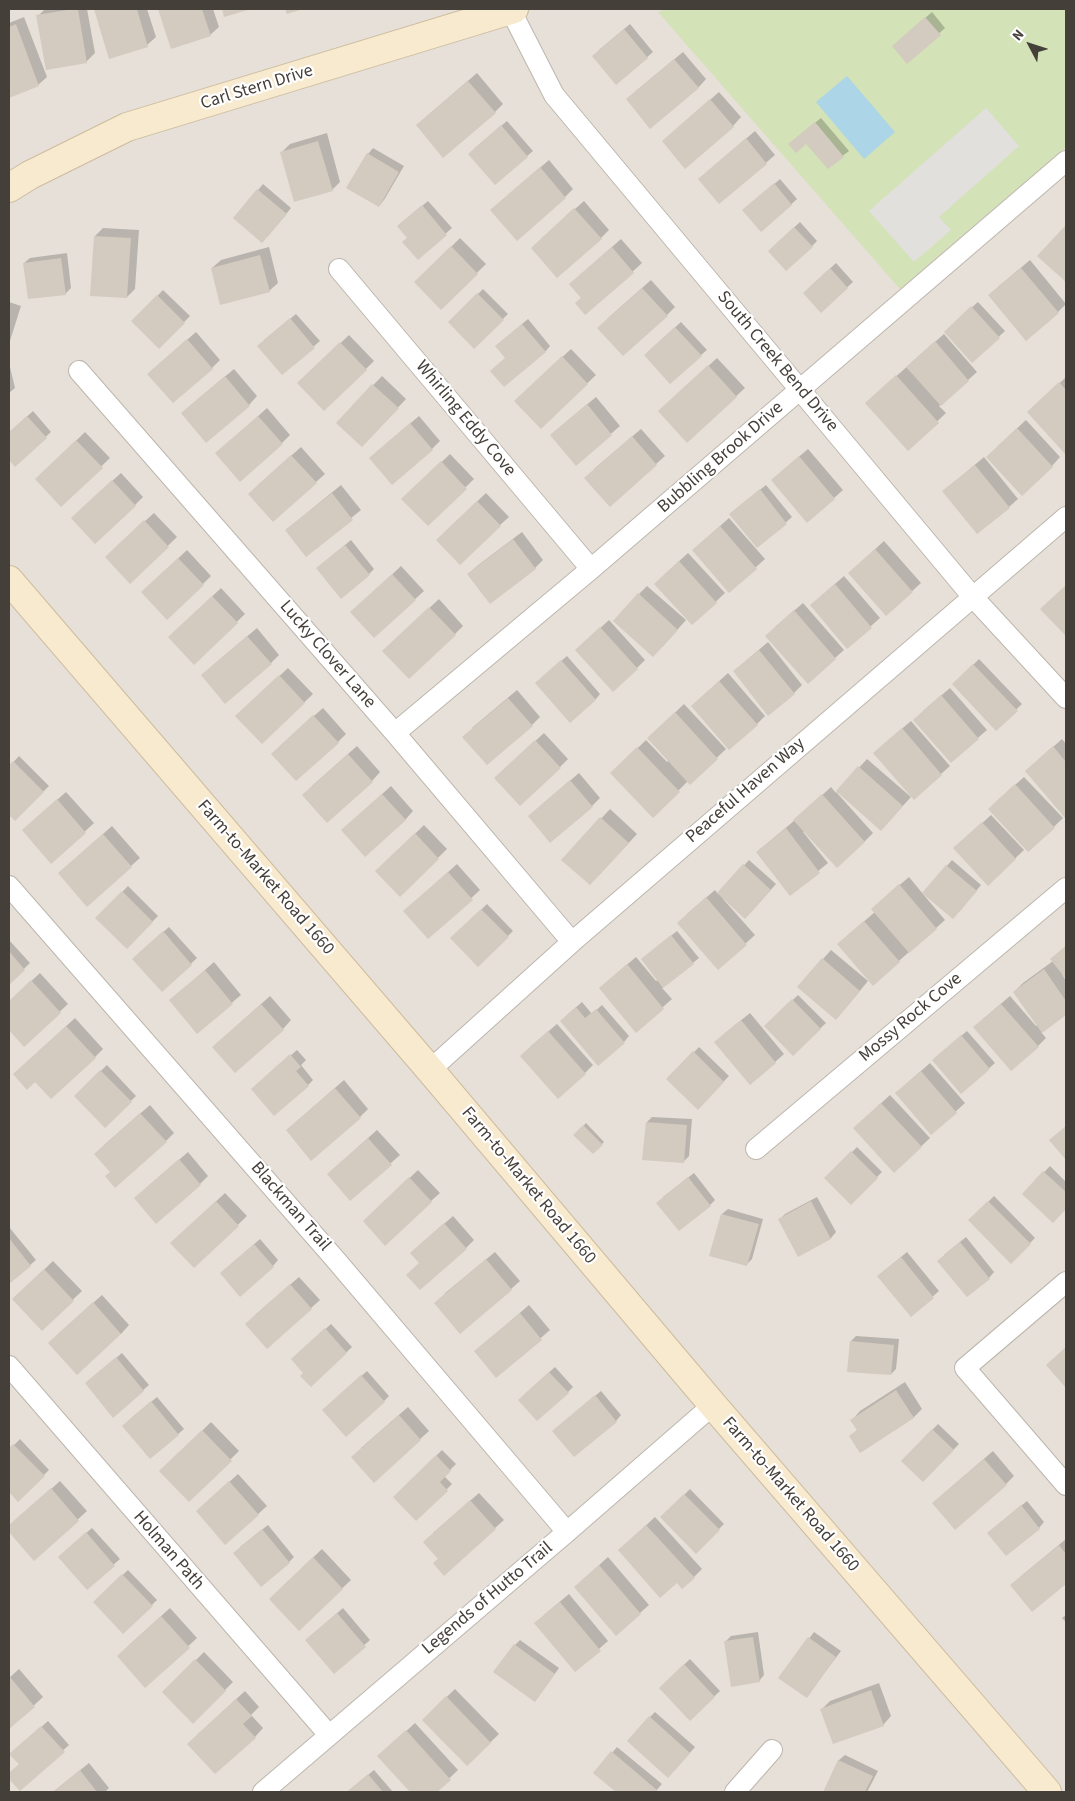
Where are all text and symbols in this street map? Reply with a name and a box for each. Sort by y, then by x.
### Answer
north arrow [1005,20,1055,70]
text: N [1008,25,1029,45]
street label: Carl Stern Drive [198,61,316,115]
street label: South Creek Bend Drive [712,287,842,437]
street label: Whirling Eddy Cove [410,357,520,481]
street label: Bubbling Brook Drive [654,398,788,518]
street label: Lucky Clover Lane [274,597,380,713]
street label: Peaceful Haven Way [682,734,810,848]
street label: Farm-to-Market Road 1660 [192,796,338,960]
street label: Mossy Rock Cove [855,969,967,1067]
street label: Farm-to-Market Road 1660 [456,1103,600,1269]
street label: Blackman Trail [245,1158,335,1256]
street label: Farm-to-Market Road 1660 [717,1413,863,1577]
street label: Holman Path [128,1507,208,1595]
street label: Legends of Hutto Trail [418,1538,558,1660]

